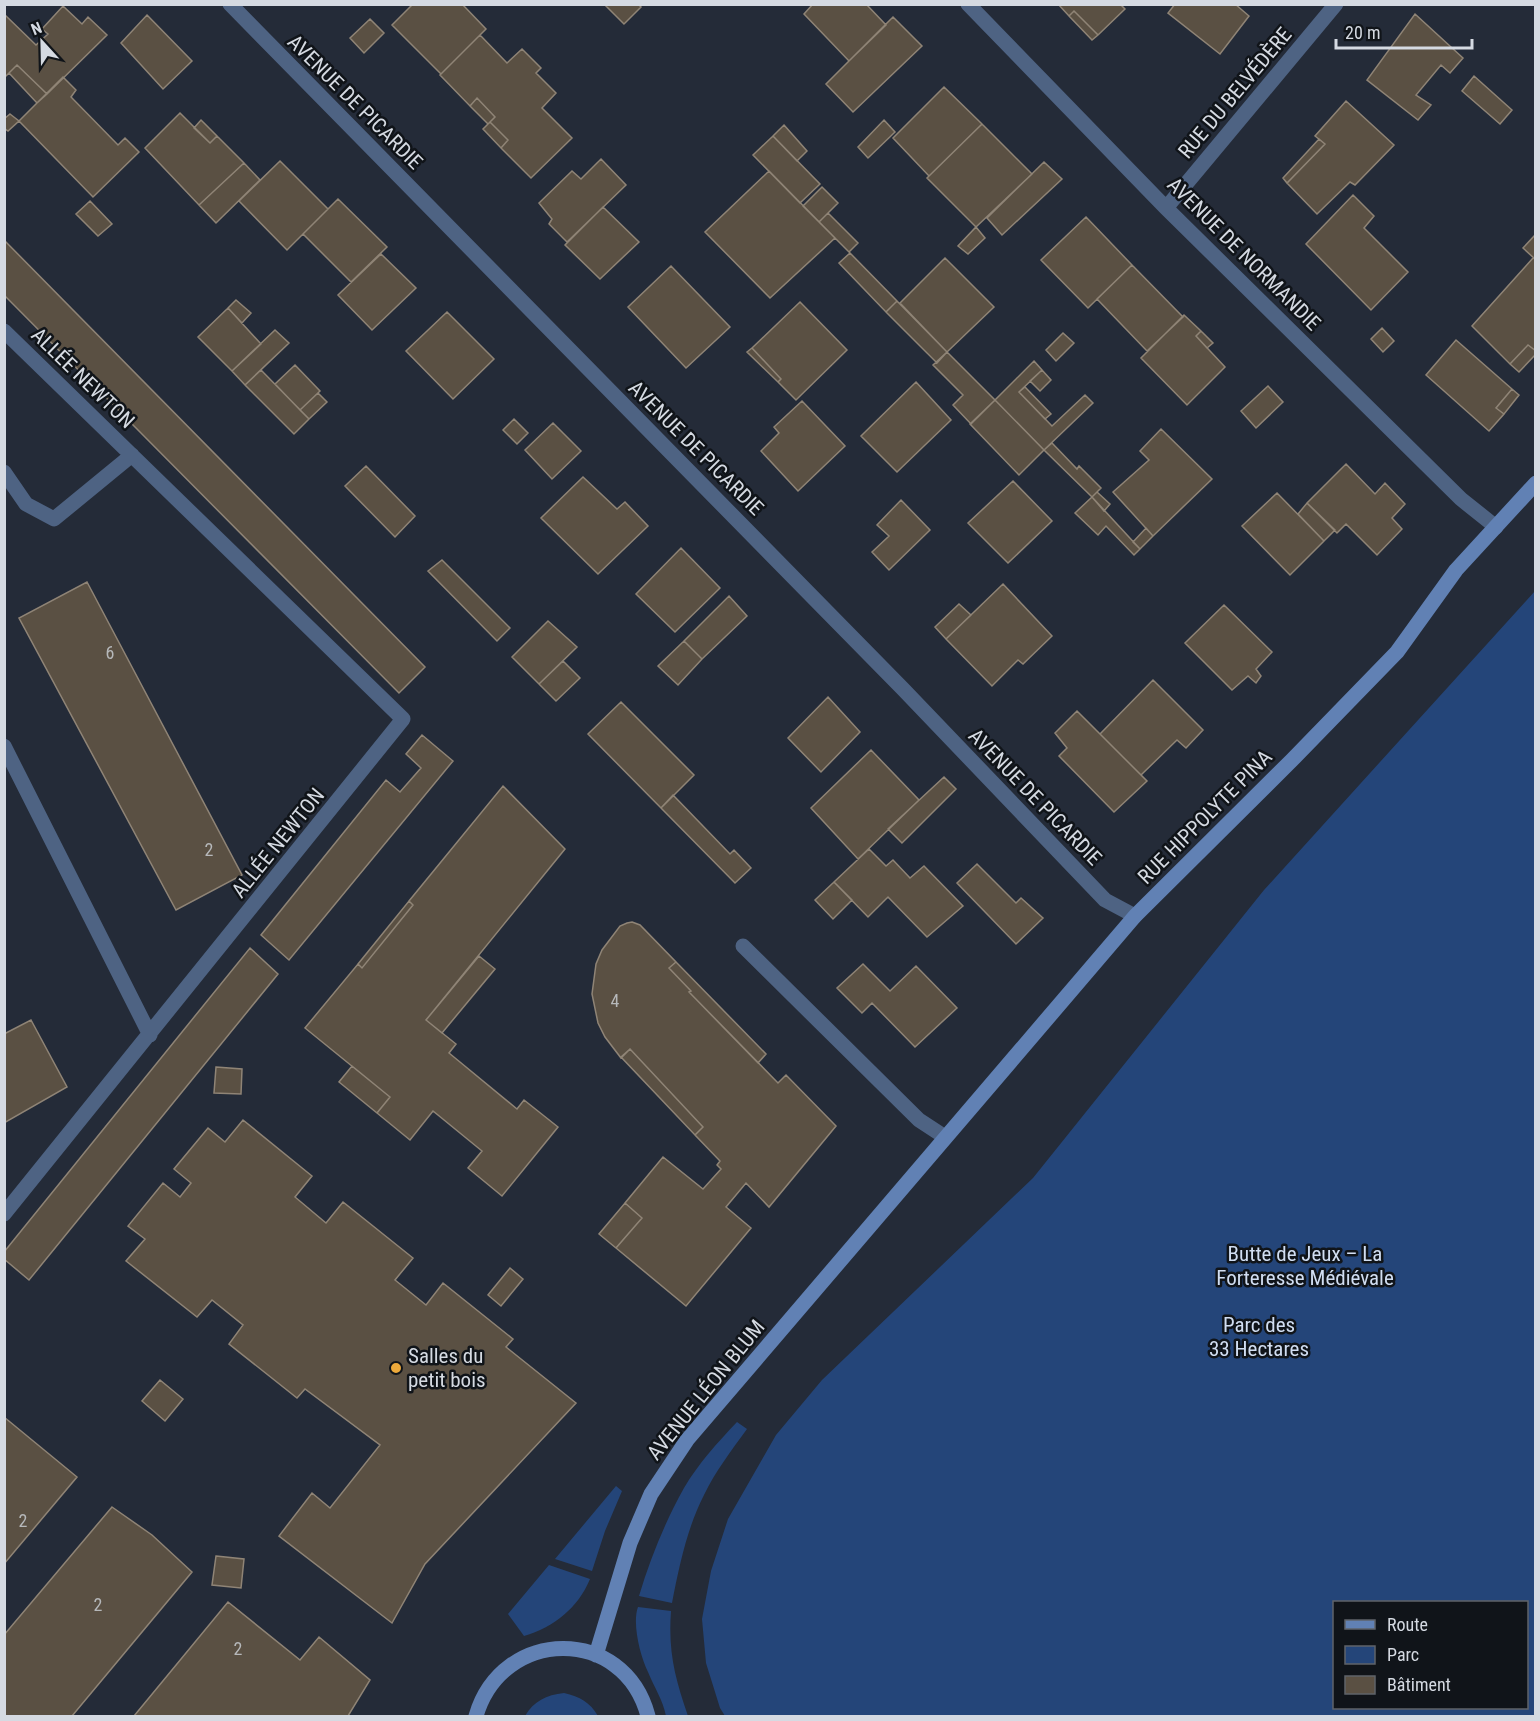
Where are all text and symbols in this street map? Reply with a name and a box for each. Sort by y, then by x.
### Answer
north arrow [12,12,72,72]
scale bar [1336,12,1472,50]
text: N [28,18,45,39]
text: 20 m [1345,22,1380,43]
street label: RUE DU BELVÉDÈRE [1173,23,1297,163]
street label: AVENUE DE PICARDIE [283,30,427,174]
street label: AVENUE DE NORMANDIE [1163,173,1325,335]
street label: ALLÉE NEWTON [27,323,139,433]
street label: AVENUE DE PICARDIE [624,376,768,520]
house number: 6 [106,642,114,663]
street label: AVENUE DE PICARDIE [964,724,1106,870]
street label: RUE HIPPOLYTE PINA [1133,745,1277,889]
street label: ALLÉE NEWTON [227,784,329,902]
house number: 2 [205,839,214,860]
house number: 4 [611,990,620,1011]
park label: Butte de Jeux – La Forteresse Médiévale [1216,1242,1394,1290]
park label: Parc des 33 Hectares [1209,1313,1309,1361]
street label: AVENUE LÉON BLUM [642,1315,770,1465]
place label: Salles du petit bois [408,1344,486,1392]
marker: Salles du petit bois [389,1361,403,1375]
house number: 2 [19,1510,28,1531]
house number: 2 [94,1594,103,1615]
legend [1333,1601,1528,1709]
text: Route [1387,1614,1428,1635]
house number: 2 [234,1638,243,1659]
text: Parc [1387,1644,1419,1665]
text: Bâtiment [1387,1674,1451,1695]

